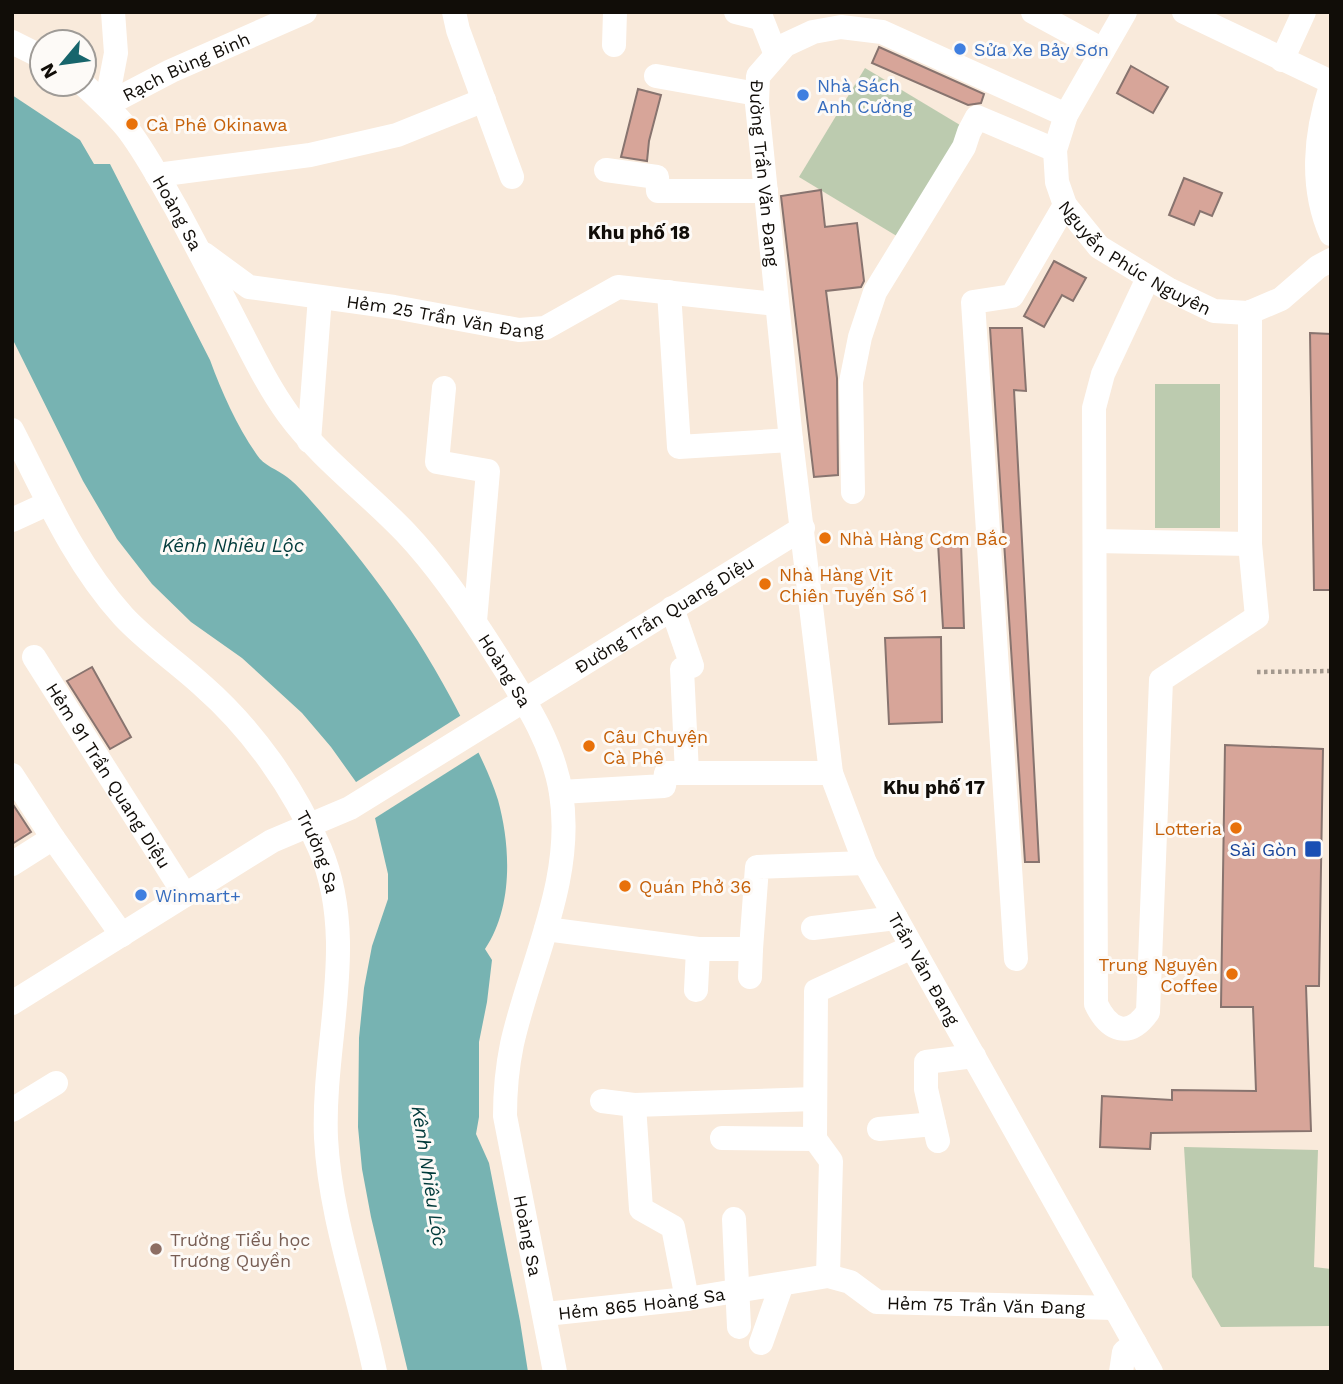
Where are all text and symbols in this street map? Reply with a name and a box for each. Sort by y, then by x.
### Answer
street label: Rạch Bùng Binh [119,27,253,105]
north arrow [28,28,98,98]
place label: Sửa Xe Bảy Sơn [974,39,1109,60]
marker: Sửa Xe Bảy Sơn [952,41,968,57]
text: N [35,59,62,83]
place label: Nhà Sách Anh Cường [817,75,913,117]
street label: Đường Trần Văn Đang [746,79,784,268]
marker: Nhà Sách Anh Cường [795,87,811,103]
place label: Cà Phê Okinawa [146,114,287,135]
marker: Cà Phê Okinawa [124,116,140,132]
street label: Hoàng Sa [149,171,207,254]
street label: Nguyễn Phúc Nguyên [1055,196,1215,319]
district label: Khu phố 18 [588,221,690,244]
street label: Hẻm 25 Trần Văn Đang [345,290,545,341]
place label: Nhà Hàng Cơm Bắc [839,528,1008,549]
marker: Nhà Hàng Cơm Bắc [817,530,833,546]
water label: Kênh Nhiêu Lộc [162,534,304,557]
street label: Đường Trần Quang Diệu [570,551,757,677]
place label: Nhà Hàng Vịt Chiên Tuyến Số 1 [779,564,927,606]
marker: Nhà Hàng Vịt Chiên Tuyến Số 1 [757,576,773,592]
street label: Hoàng Sa [475,629,536,710]
street label: Hẻm 91 Trần Quang Diệu [42,679,176,872]
place label: Câu Chuyện Cà Phê [603,726,708,768]
marker: Câu Chuyện Cà Phê [581,738,597,754]
district label: Khu phố 17 [883,776,985,799]
street label: Trường Sa [293,807,343,895]
place label: Lotteria [1154,818,1222,839]
marker: Lotteria [1228,820,1244,836]
place label: Sài Gòn [1230,839,1297,860]
marker: Sài Gòn [1303,839,1323,859]
place label: Quán Phở 36 [639,876,752,897]
marker: Quán Phở 36 [617,878,633,894]
place label: Winmart+ [155,885,241,906]
marker: Winmart+ [133,887,149,903]
street label: Trần Văn Ðang [884,909,965,1029]
place label: Trung Nguyên Coffee [1099,954,1218,996]
marker: Trung Nguyên Coffee [1224,966,1240,982]
water label: Kênh Nhiêu Lộc [407,1104,451,1248]
street label: Hoàng Sa [510,1193,547,1278]
place label: Trường Tiểu học Trương Quyền [170,1229,310,1271]
marker: Trường Tiểu học Trương Quyền [148,1241,164,1257]
street label: Hẻm 865 Hoàng Sa [557,1282,726,1323]
street label: Hẻm 75 Trần Văn Ðang [887,1292,1086,1318]

